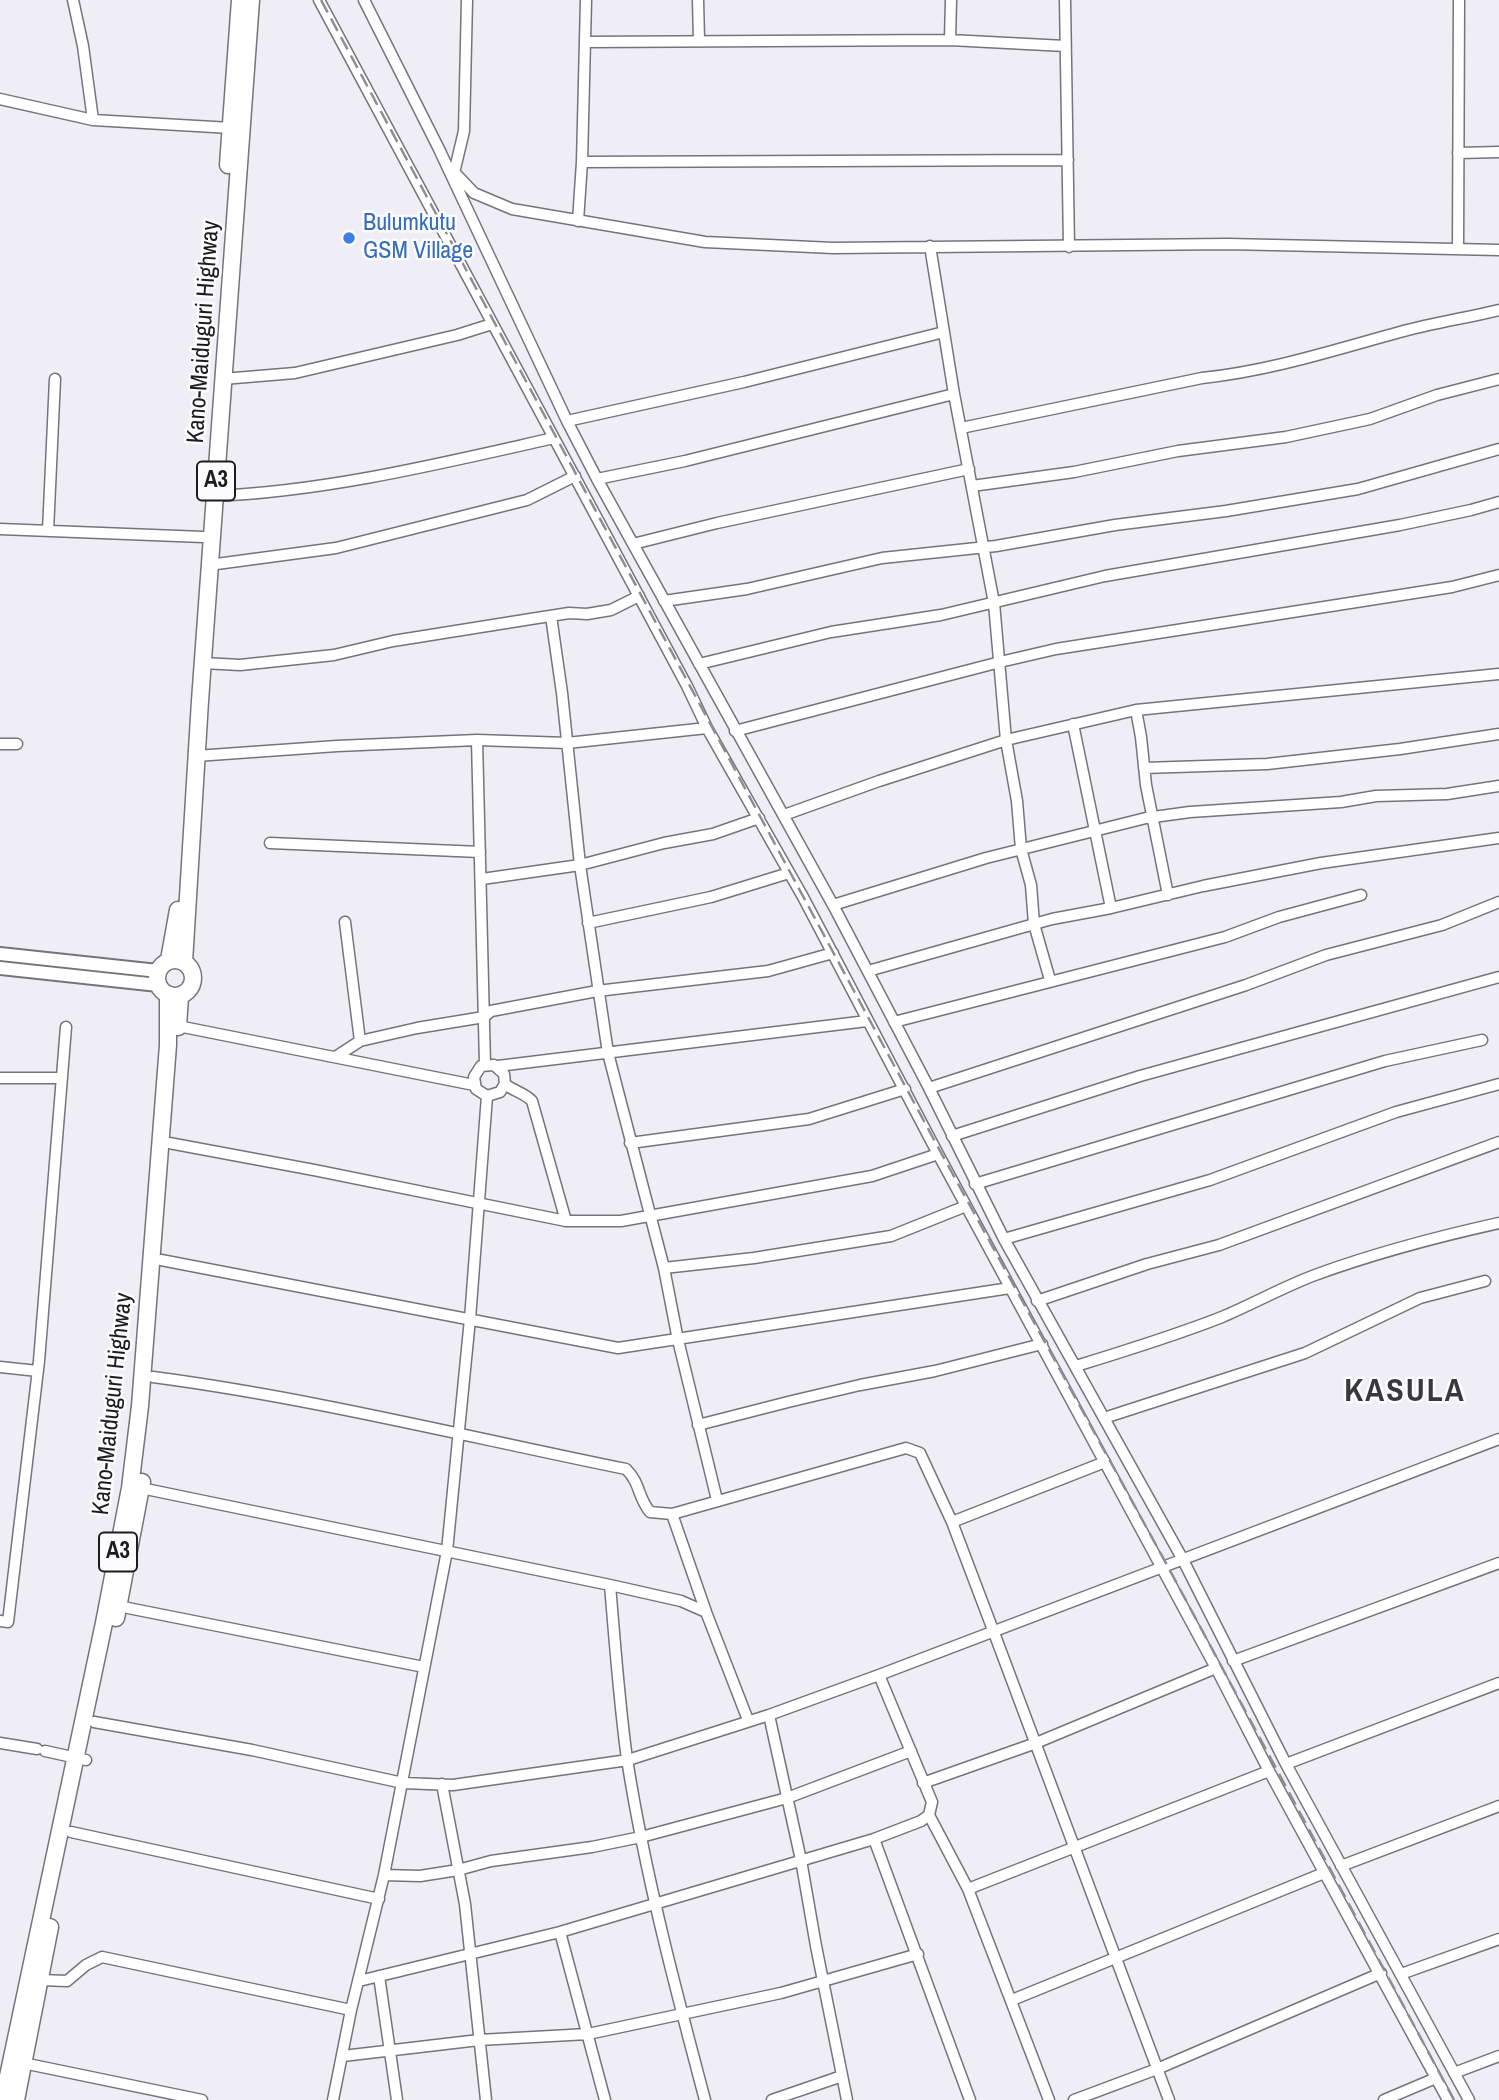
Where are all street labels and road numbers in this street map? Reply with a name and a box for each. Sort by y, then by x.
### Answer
street label: Kano-Maiduguri Highway [182,220,226,444]
road number: A3 [197,461,235,500]
street label: Kano-Maiduguri Highway [87,1292,139,1516]
road number: A3 [99,1532,137,1572]

